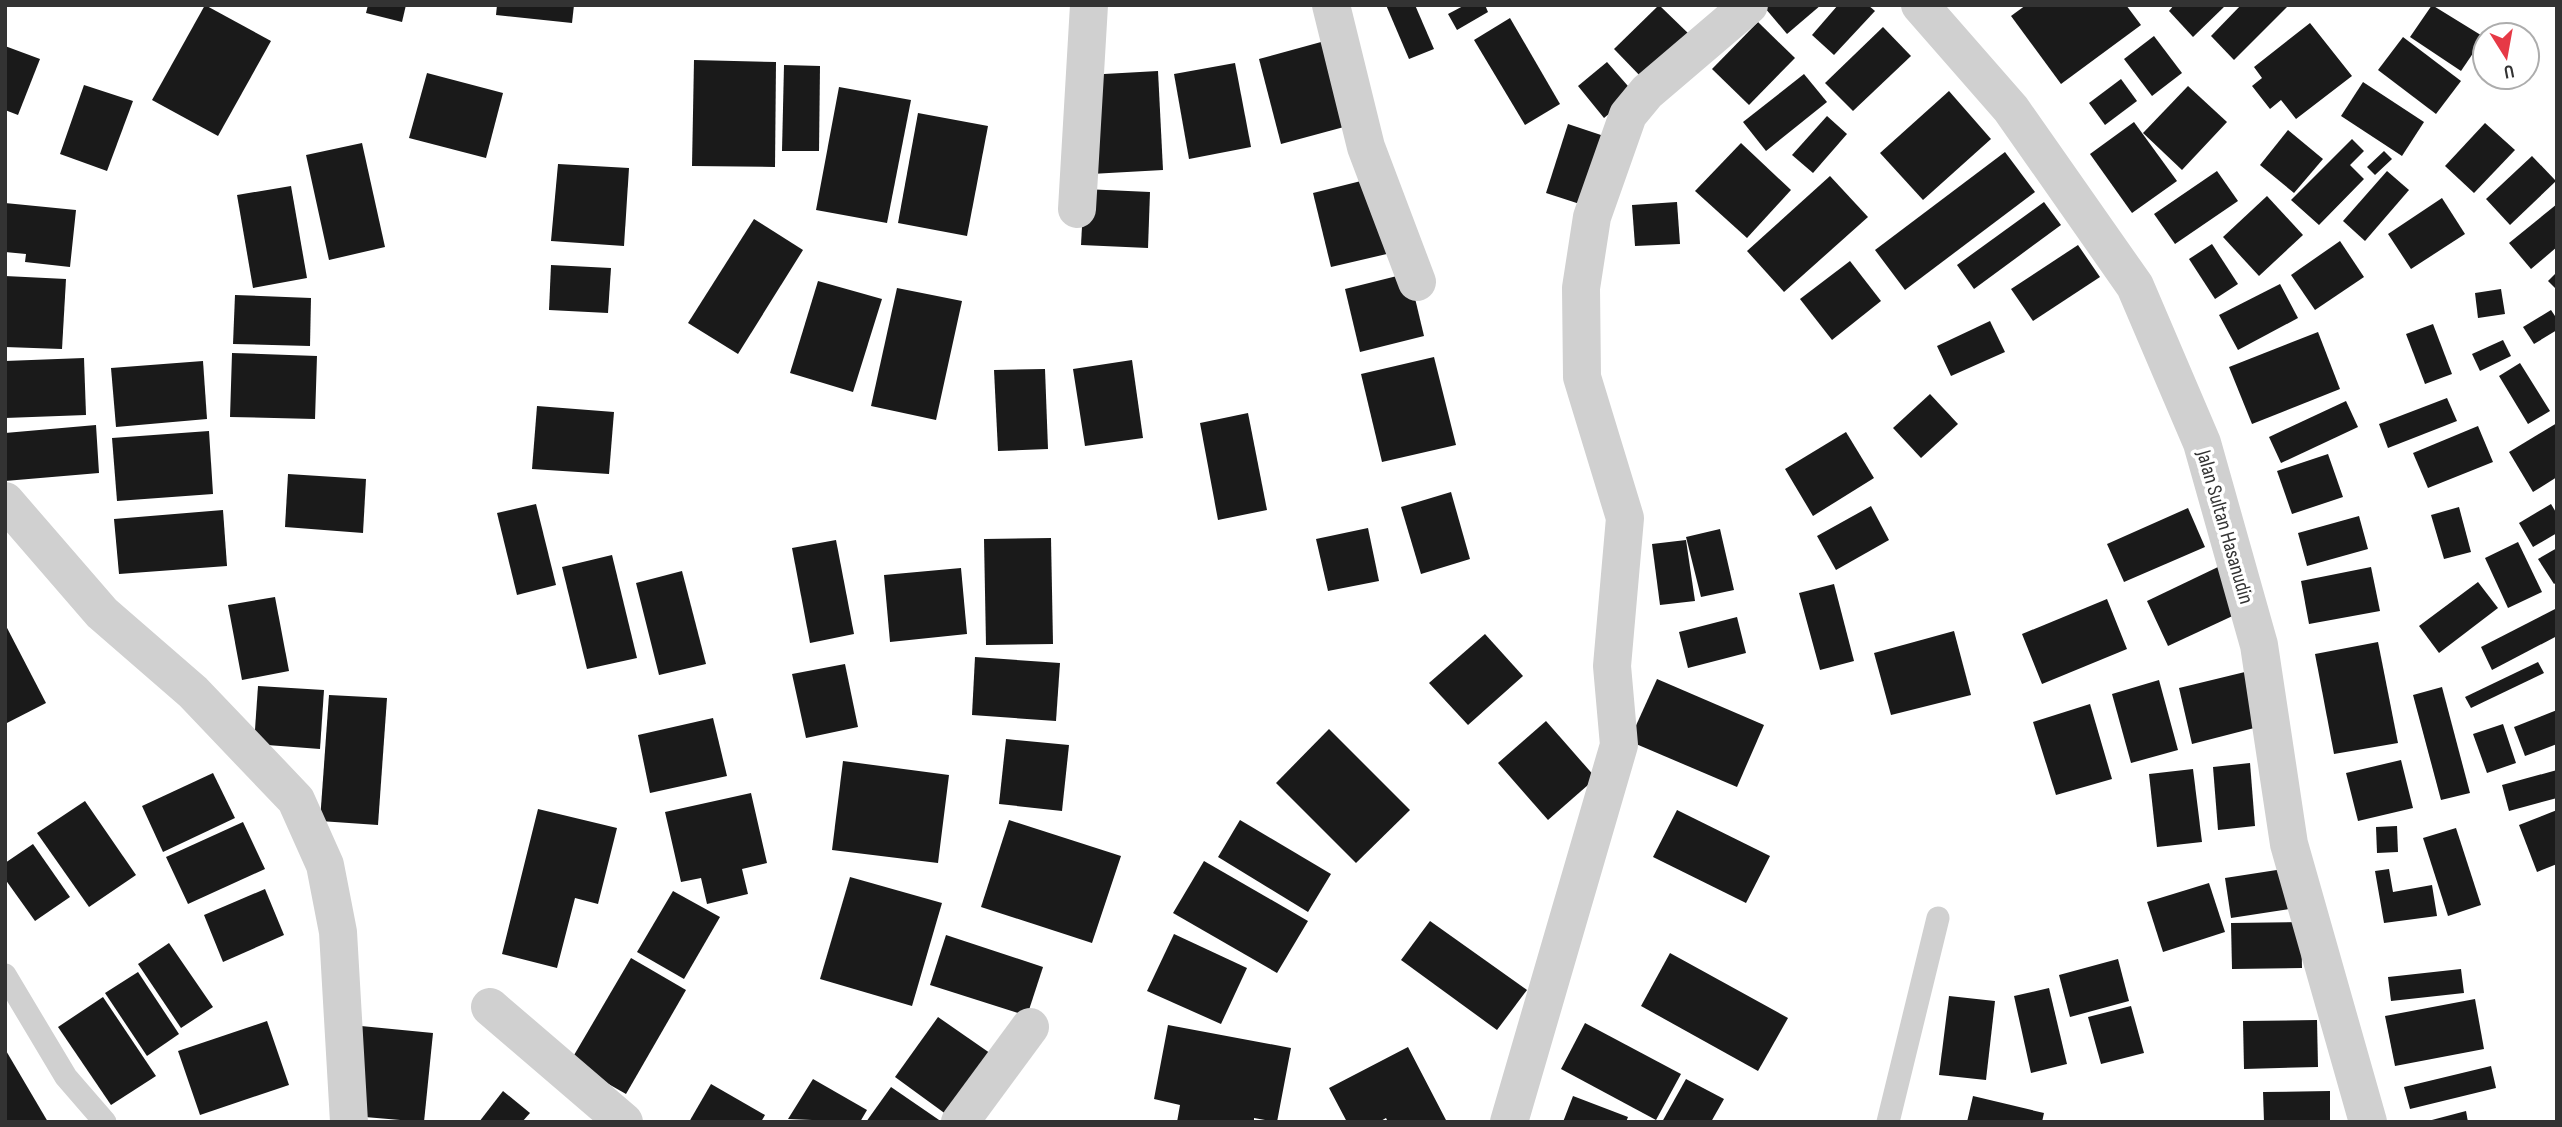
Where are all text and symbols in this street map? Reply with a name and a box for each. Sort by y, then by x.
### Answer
north arrow [2471,21,2541,91]
text: U [2502,59,2516,83]
street label: Jalan Sultan Hasanudin [2191,446,2259,607]

